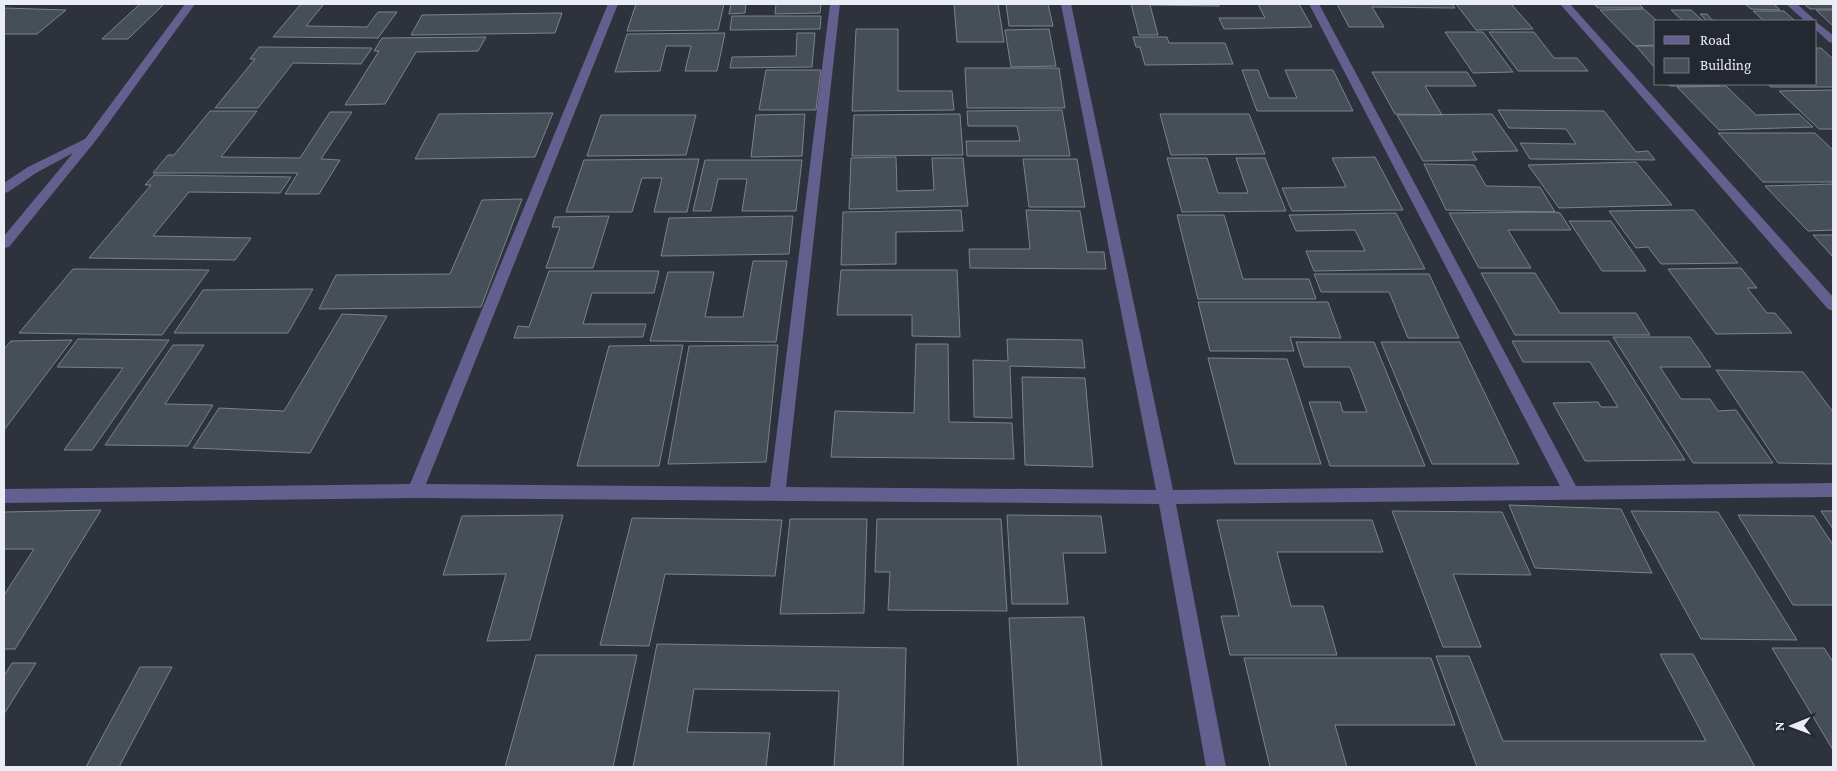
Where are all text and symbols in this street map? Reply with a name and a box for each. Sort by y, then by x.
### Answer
legend [1654,20,1817,85]
text: Road [1700,32,1731,48]
text: Building [1700,57,1751,74]
north arrow [1767,701,1817,751]
text: N [1771,721,1787,731]

